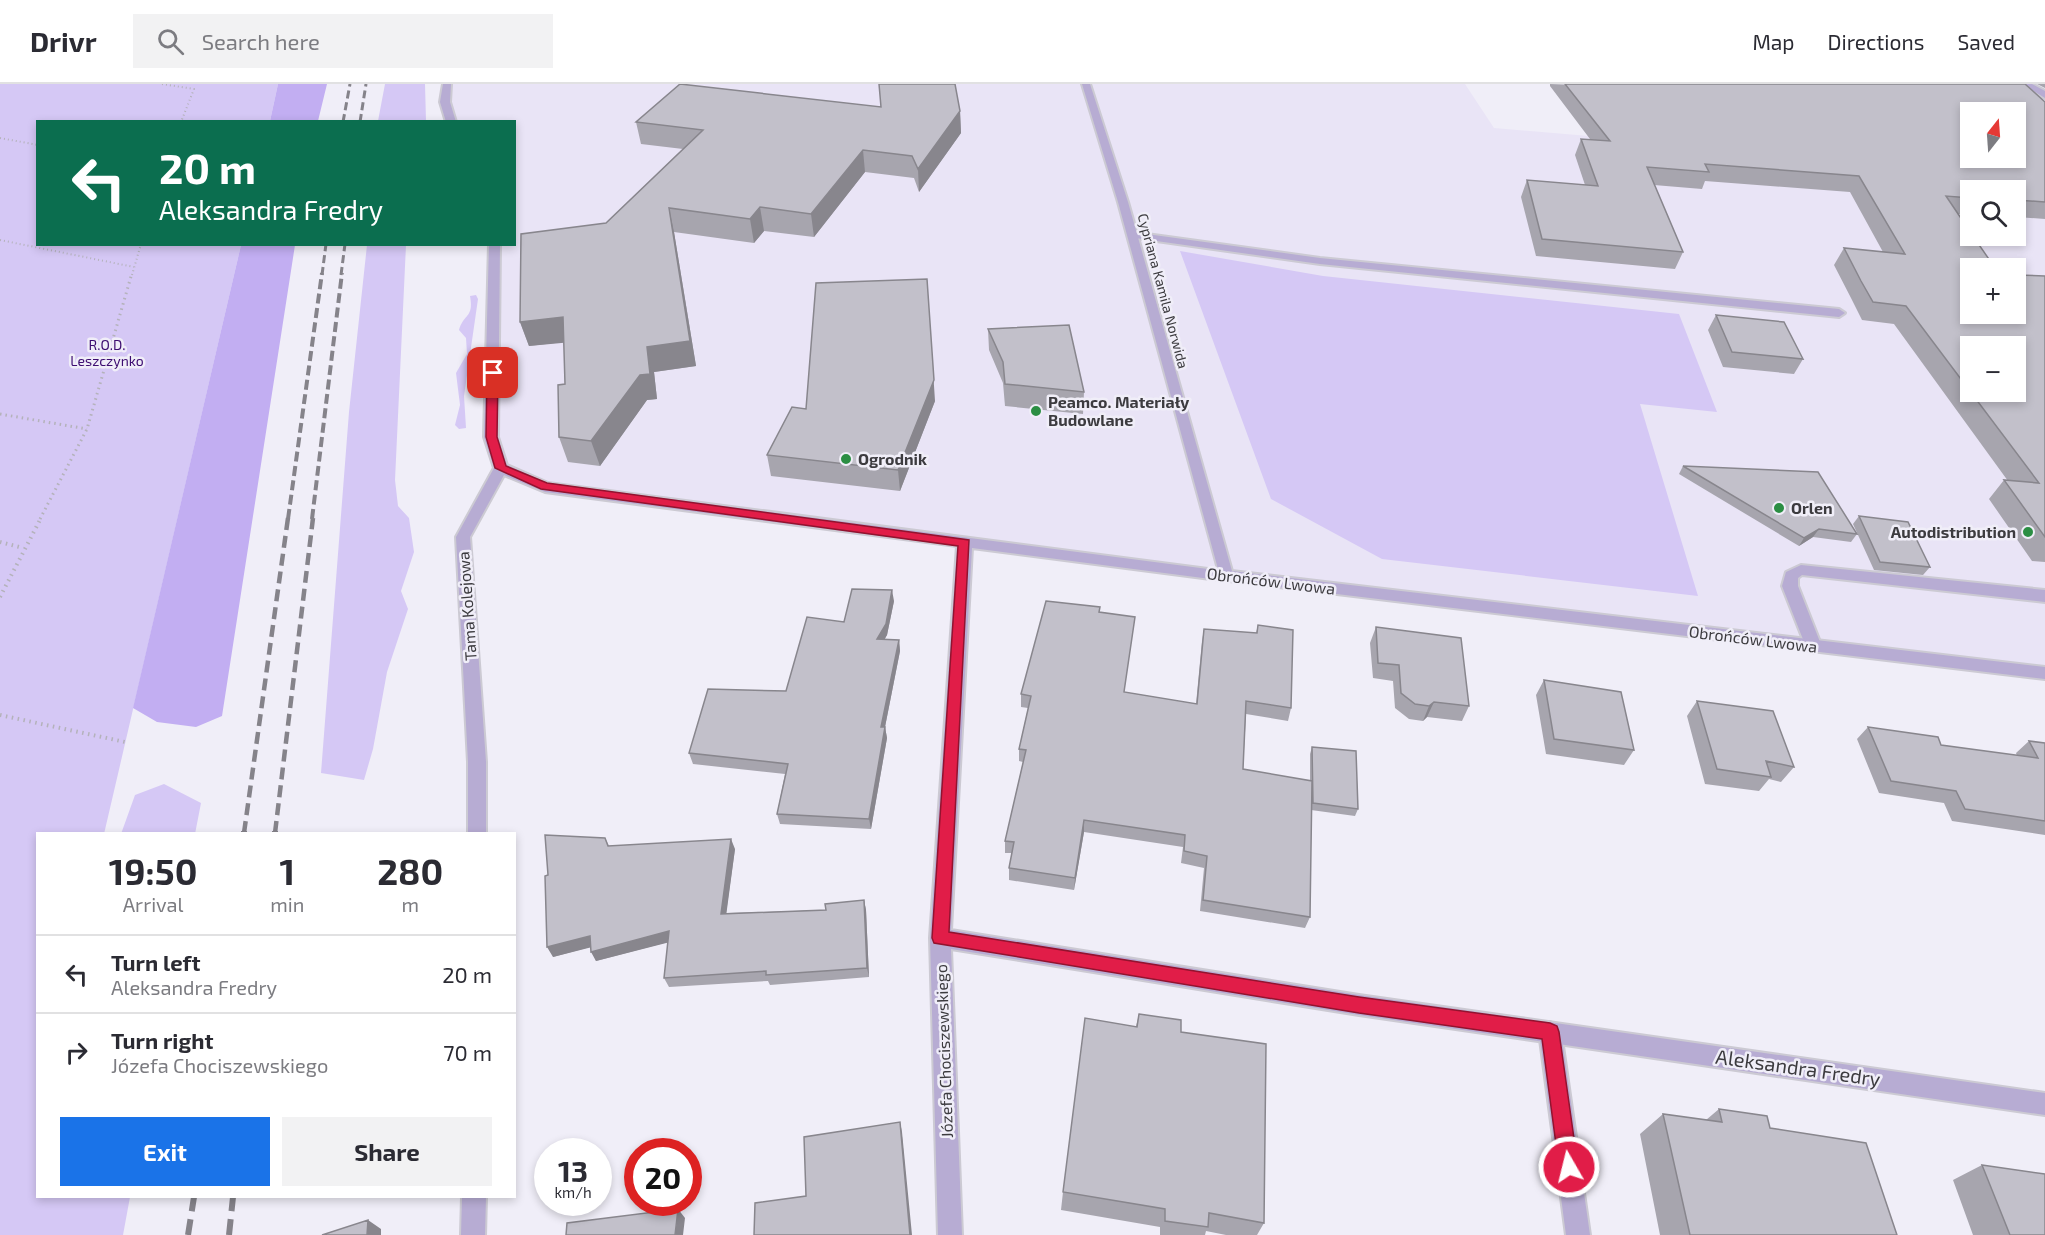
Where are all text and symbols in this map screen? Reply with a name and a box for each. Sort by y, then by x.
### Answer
search box [133,14,553,68]
text: Drivr [30,24,97,58]
icon: search [154,25,187,58]
text: Search here [202,28,320,54]
text: Map [1752,29,1795,54]
text: Directions [1828,29,1924,54]
text: Saved [1957,29,2015,54]
north arrow [1960,102,2026,168]
map controls [1960,102,2026,402]
text: 20 m [159,142,256,192]
icon: left [60,144,138,222]
button: search [1960,180,2026,246]
text: Aleksandra Fredry [159,193,383,225]
street label: Cypriana Kamila Norwida [1135,211,1192,370]
button: + [1960,258,2026,324]
park label: R.O.D. Leszczynko [70,336,144,369]
button: − [1960,336,2026,402]
pin [467,347,518,398]
icon: arrive [476,356,509,389]
place label: Peamco. Materiały Budowlane [1048,392,1189,429]
marker: Peamco. Materiały Budowlane [1029,404,1043,418]
place label: Ogrodnik [858,449,927,468]
marker: Ogrodnik [839,452,853,466]
place label: Orlen [1791,498,1833,517]
marker: Orlen [1772,501,1786,515]
place label: Autodistribution [1891,522,2016,541]
marker: Autodistribution [2021,525,2035,539]
street label: Tama Kolejowa [453,551,481,661]
street label: Obrońców Lwowa [1206,563,1336,598]
street label: Obrońców Lwowa [1688,621,1818,656]
text: 19:50 [109,849,197,892]
text: 1 [280,849,295,892]
text: 280 [377,849,443,892]
text: Arrival [123,892,184,916]
text: min [270,892,304,916]
text: m [401,892,419,916]
text: Turn left [111,949,200,975]
icon: left [60,958,93,991]
text: 20 m [442,961,492,987]
street label: Józefa Chociszewskiego [931,964,956,1138]
text: Aleksandra Fredry [111,975,277,999]
text: Turn right [111,1027,213,1053]
icon: right [60,1036,93,1069]
text: 70 m [443,1039,492,1065]
street label: Aleksandra Fredry [1714,1044,1882,1091]
text: Józefa Chociszewskiego [111,1053,328,1077]
button: Exit [60,1117,270,1186]
button: Share [282,1117,492,1186]
position arrow [1537,1135,1601,1199]
speed limit sign: 20 [624,1138,702,1216]
text: 13 [558,1152,588,1188]
text: km/h [554,1183,592,1201]

